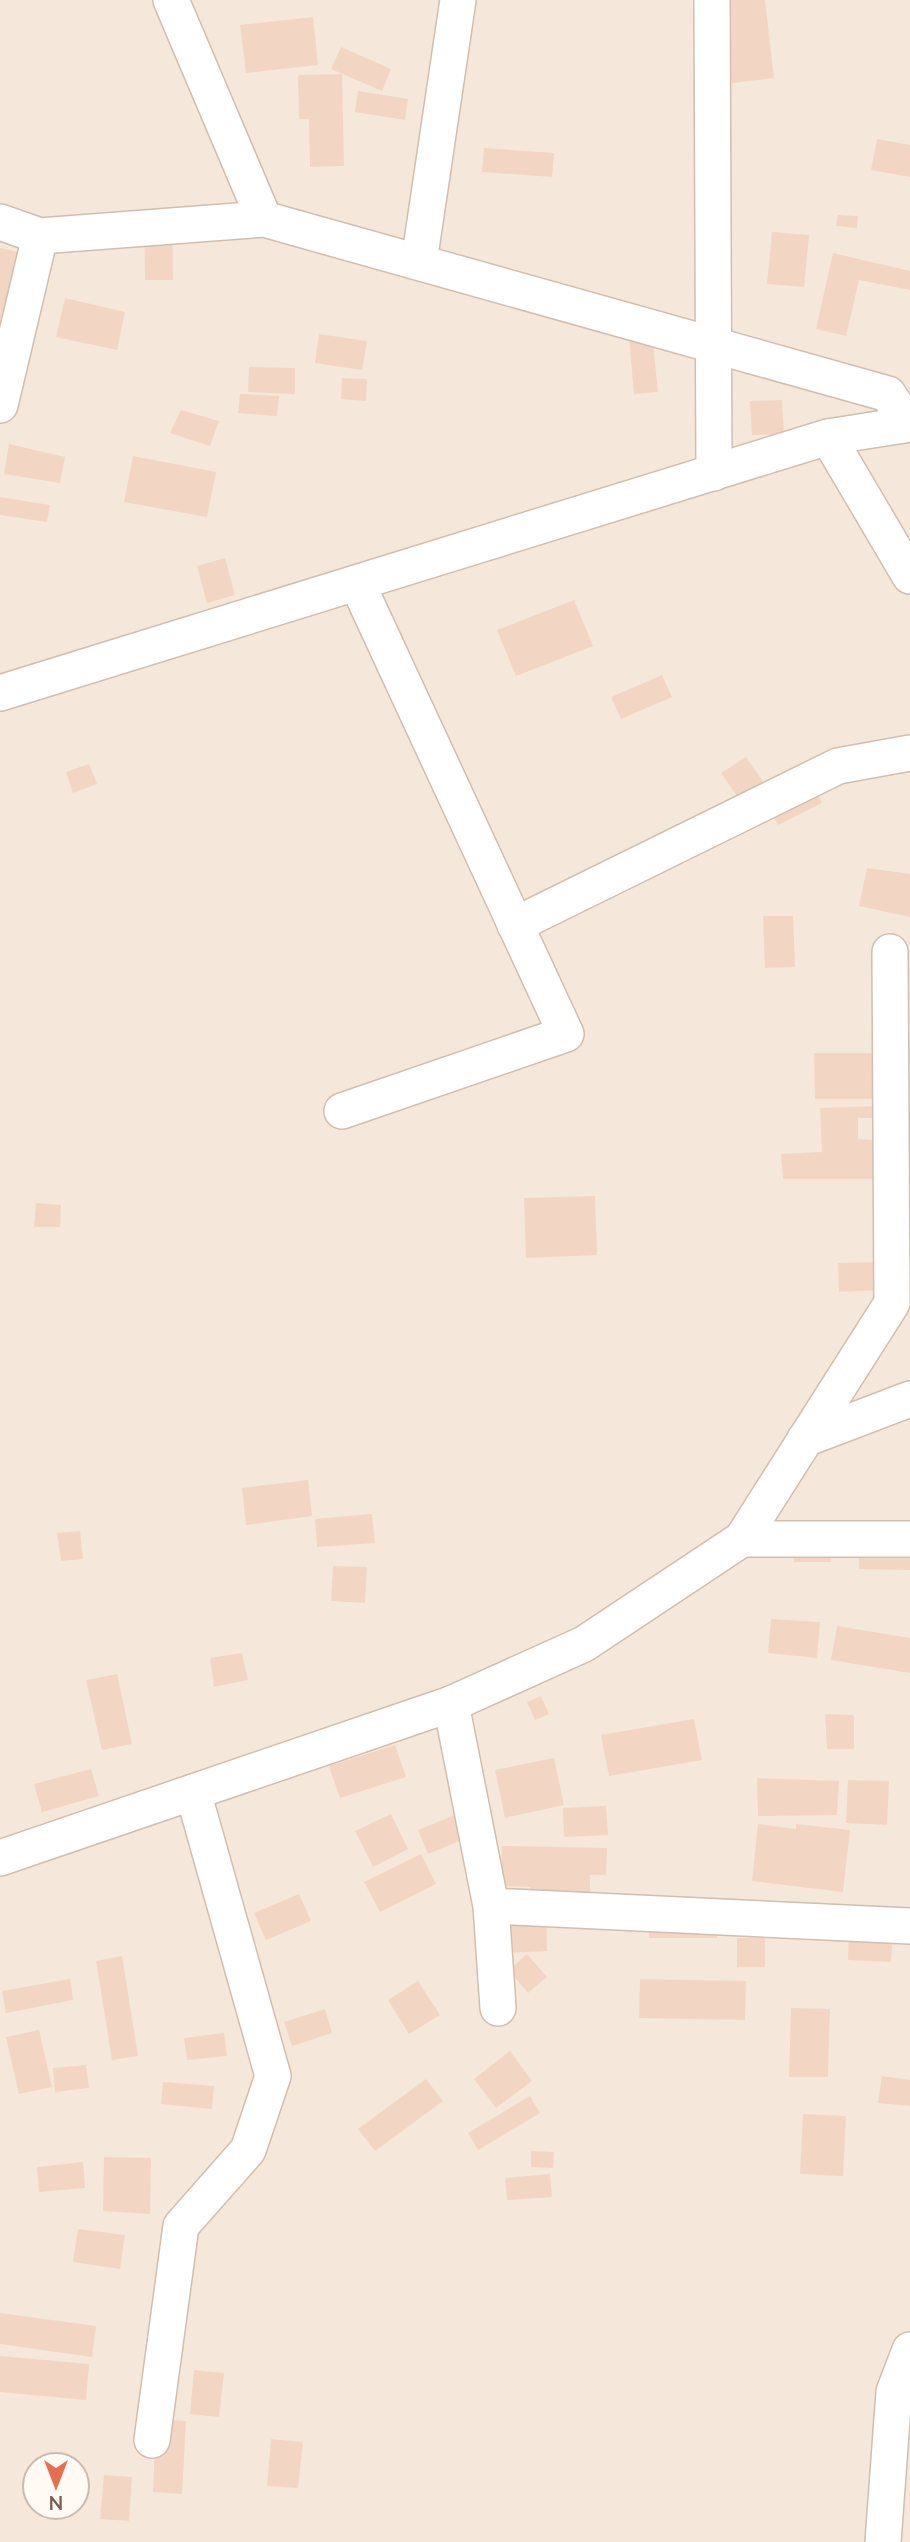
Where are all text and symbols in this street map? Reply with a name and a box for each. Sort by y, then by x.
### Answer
north arrow [21,2451,91,2521]
text: N [49,2492,63,2515]

